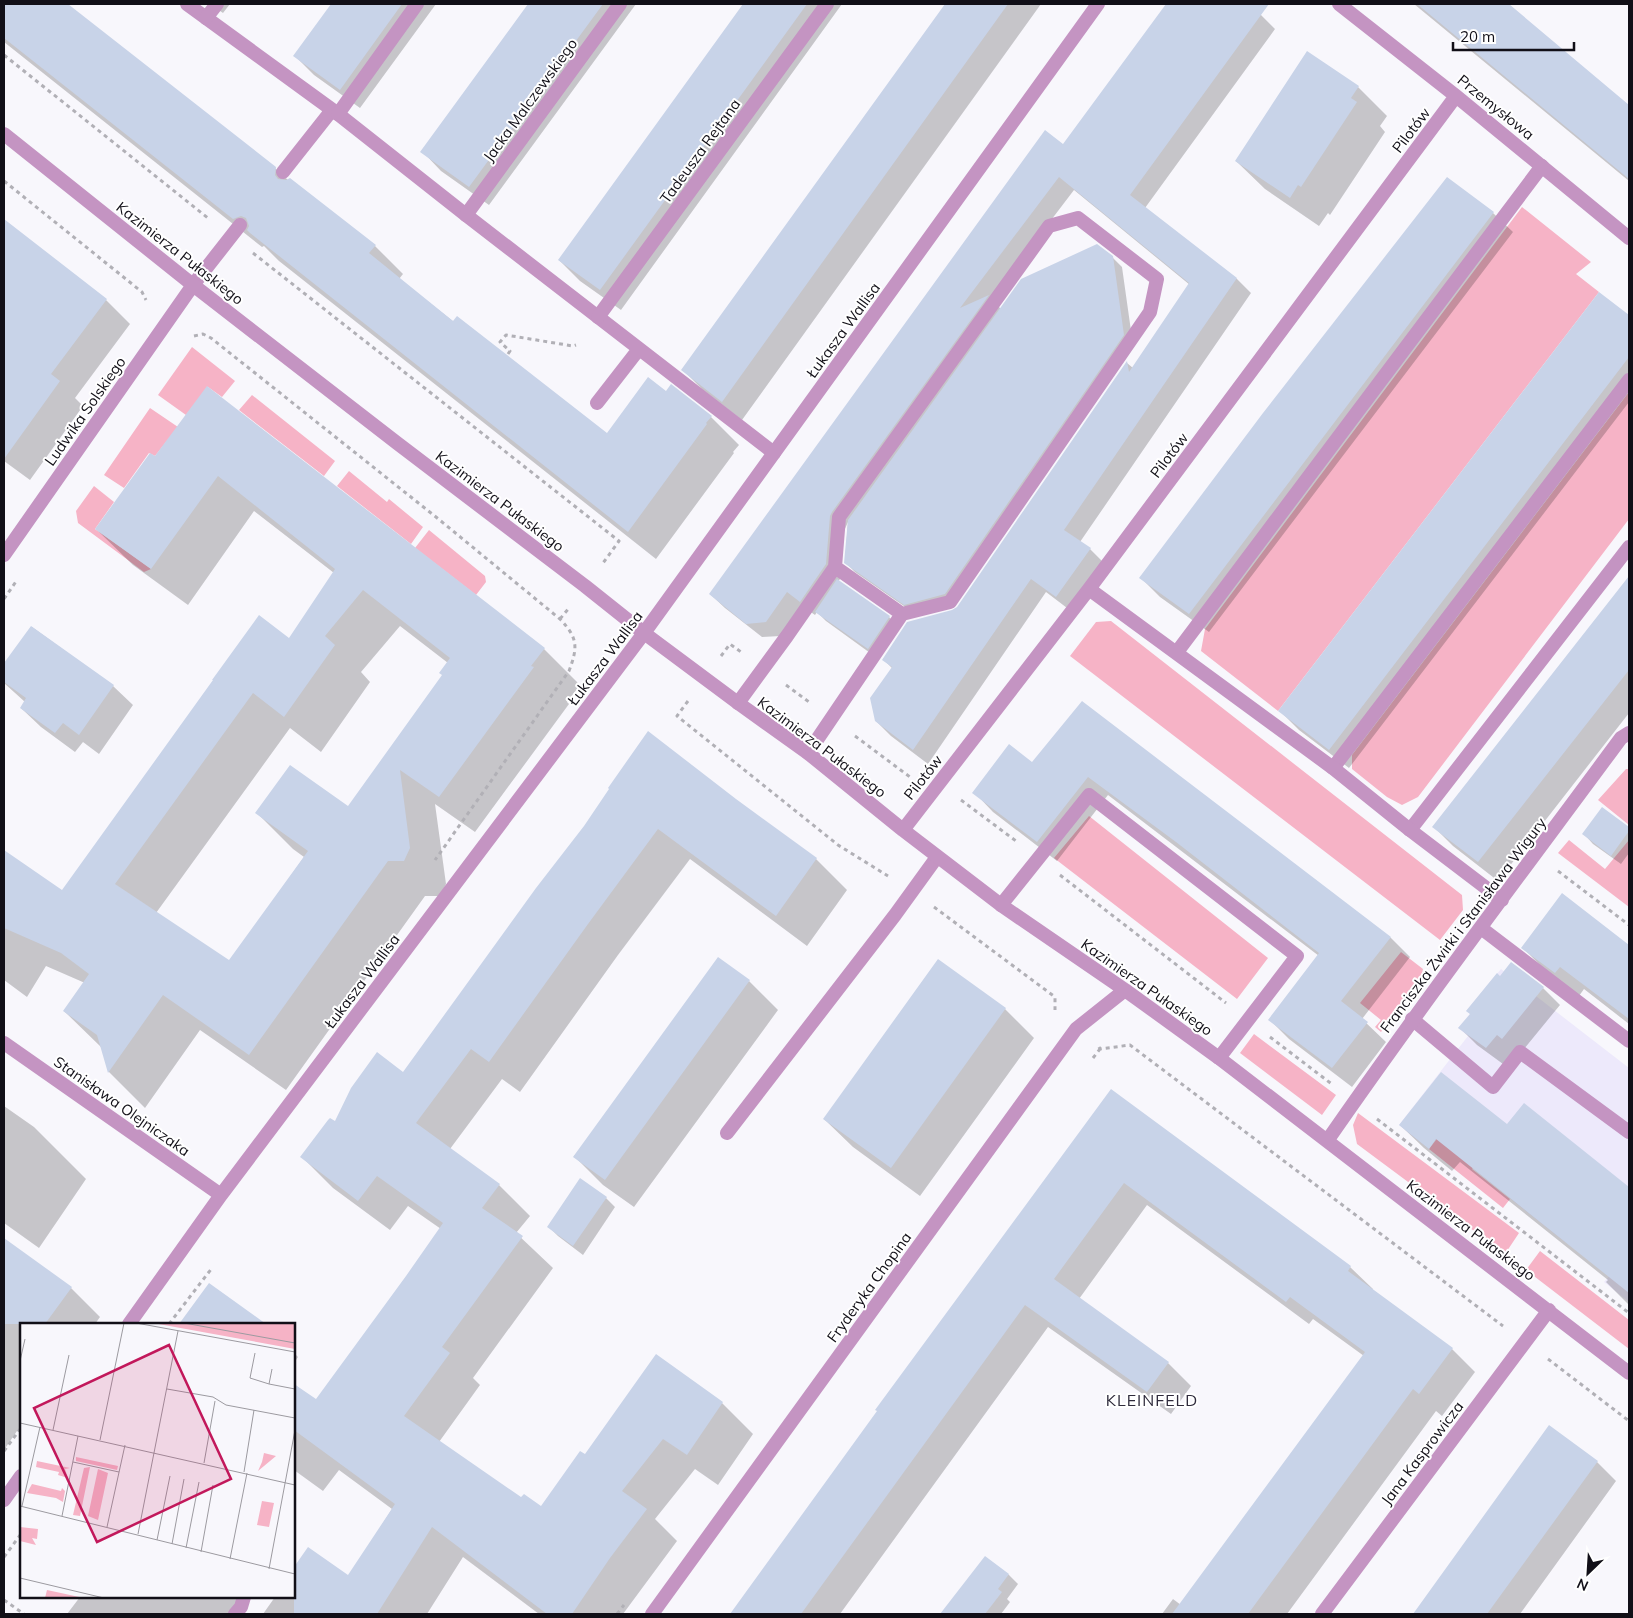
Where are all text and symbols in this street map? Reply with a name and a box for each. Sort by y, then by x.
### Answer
scale bar [1453,20,1574,52]
text: 20 m [1460,27,1495,46]
street label: Jacka Malczewskiego [479,35,581,165]
street label: Przemysłowa [1454,70,1538,144]
street label: Tadeusza Rejtana [656,95,744,207]
street label: Pilotów [1388,103,1434,157]
street label: Kazimierza Pułaskiego [113,197,247,309]
street label: Łukasza Wallisa [801,279,884,382]
street label: Ludwika Solskiego [40,353,130,469]
street label: Pilotów [1146,428,1192,482]
street label: Kazimierza Pułaskiego [432,446,568,556]
street label: Łukasza Wallisa [563,607,647,710]
street label: Kazimierza Pułaskiego [754,692,890,802]
street label: Pilotów [899,751,947,803]
street label: Franciszka Żwirki i Stanisława Wigury [1376,813,1550,1036]
street label: Łukasza Wallisa [320,930,404,1033]
street label: Kazimierza Pułaskiego [1078,934,1216,1040]
street label: Stanisława Olejniczaka [50,1052,194,1160]
street label: Kazimierza Pułaskiego [1403,1175,1539,1285]
street label: Fryderyka Chopina [823,1228,915,1346]
inset map [20,1323,295,1598]
district label: KLEINFELD [1106,1390,1198,1410]
street label: Jana Kasprowicza [1377,1397,1467,1509]
north arrow [1563,1548,1613,1598]
text: N [1574,1574,1591,1595]

